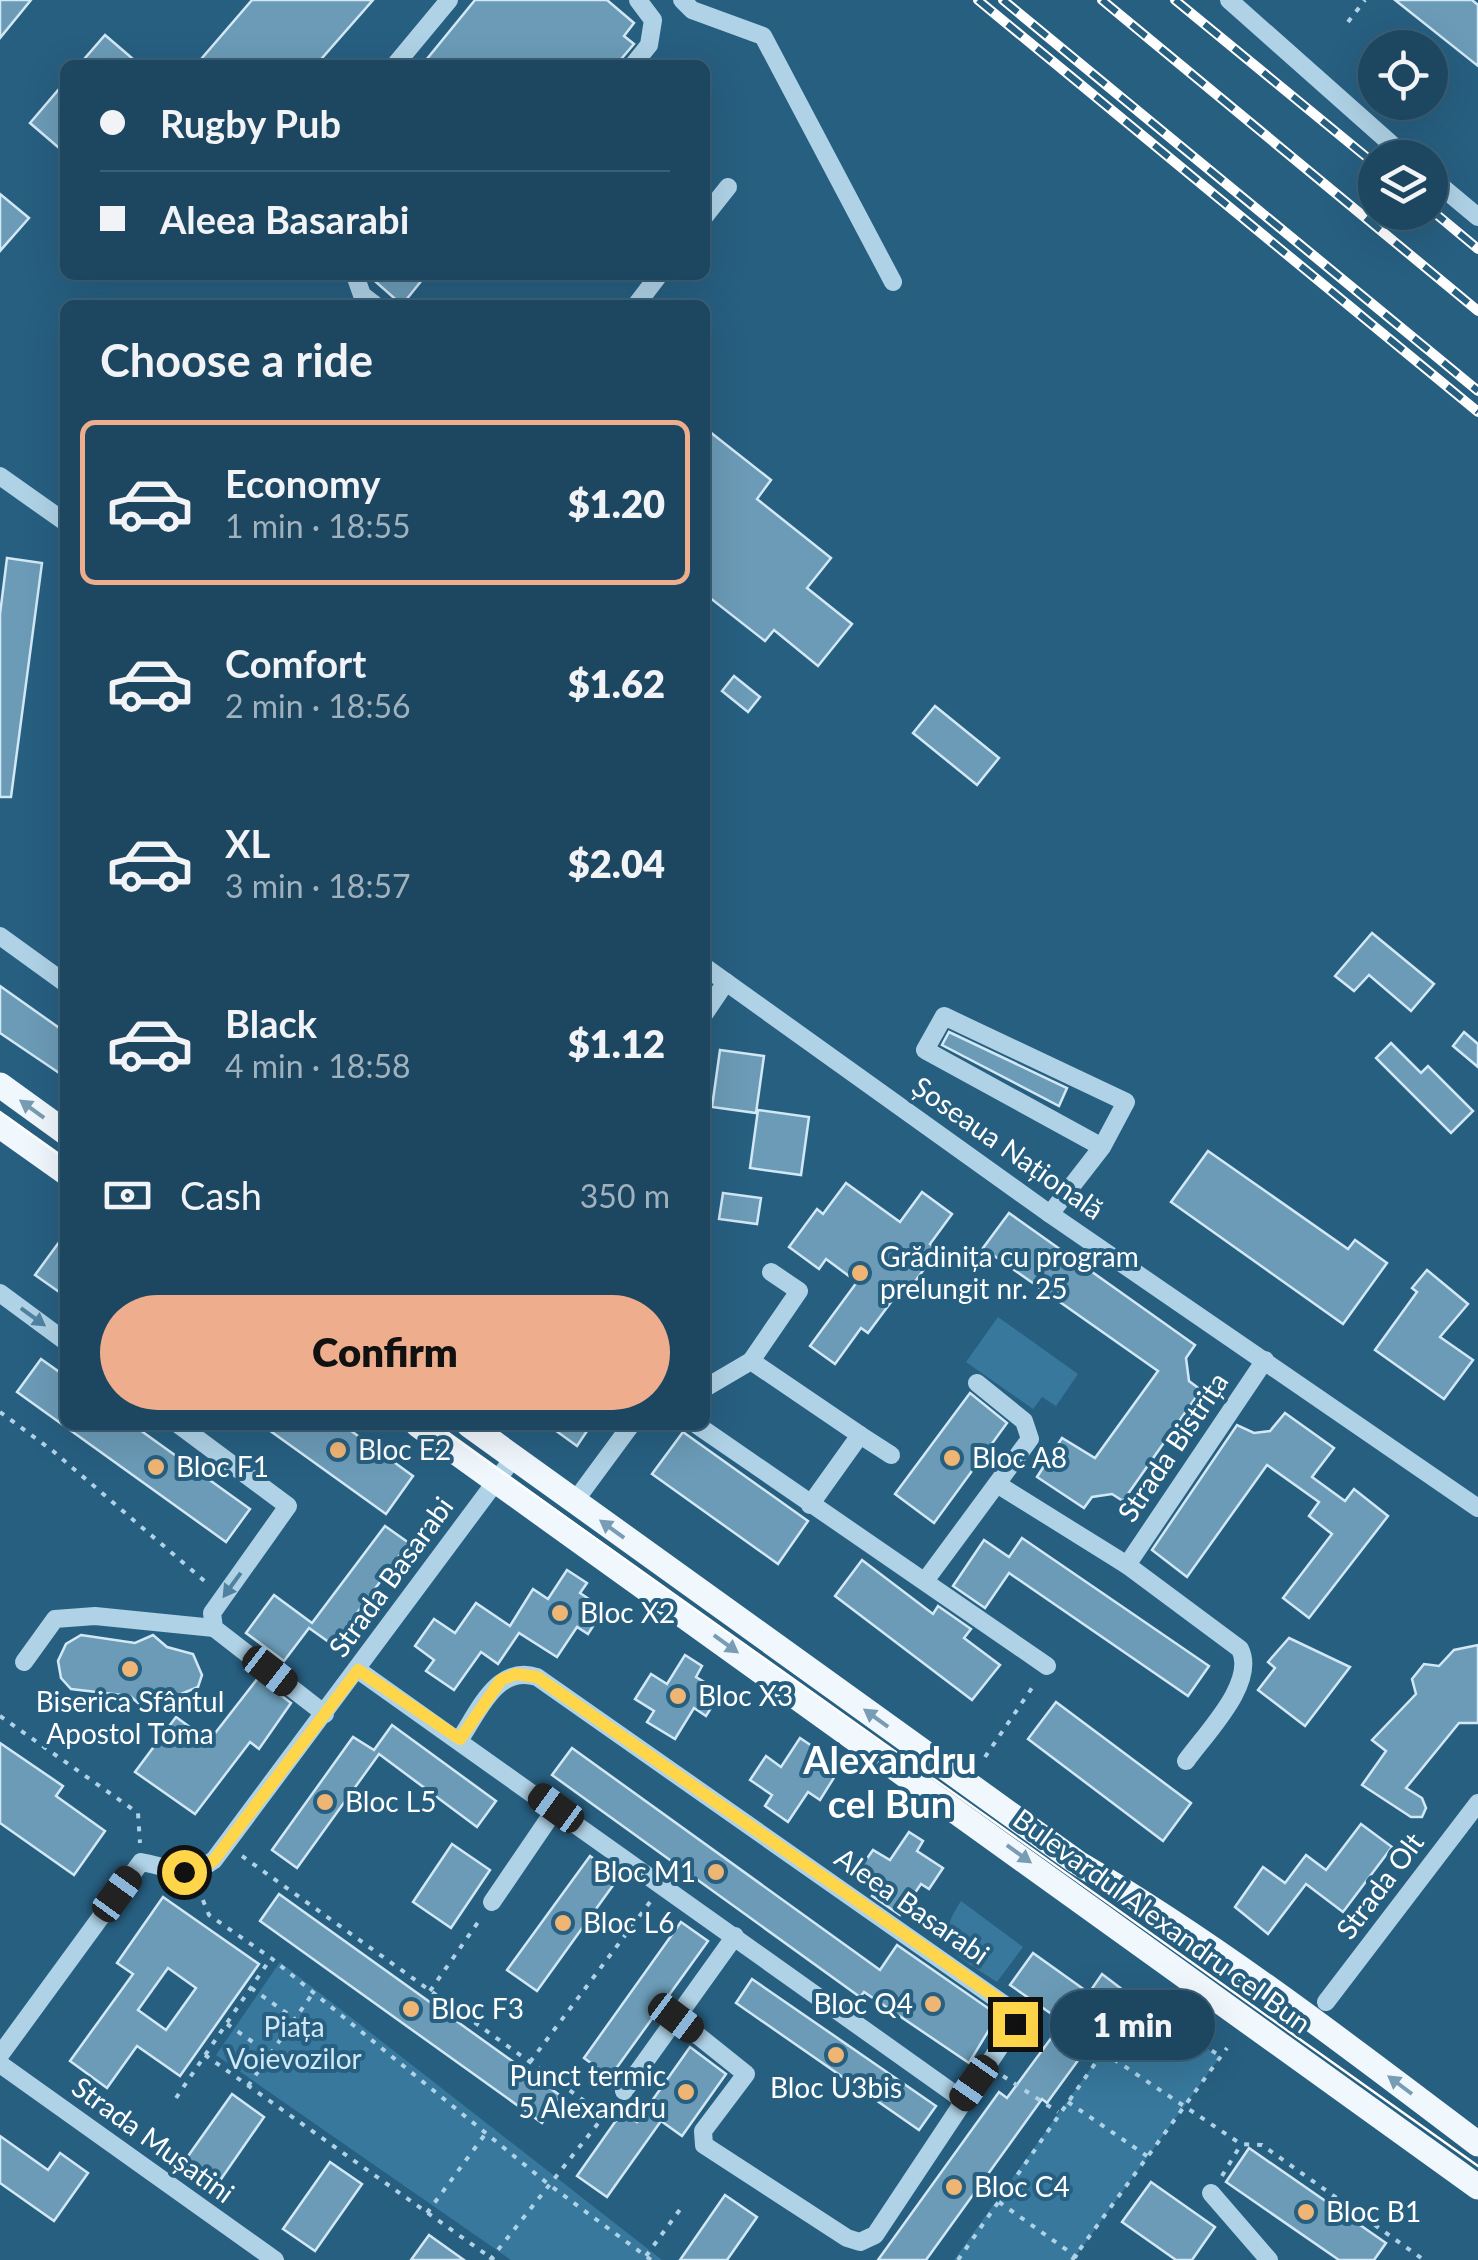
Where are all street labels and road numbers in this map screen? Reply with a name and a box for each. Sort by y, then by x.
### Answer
street label: Șoseaua Națională [906,1068,1111,1226]
street label: Strada Bistrița [1110,1365,1235,1528]
street label: Strada Basarabi [321,1490,460,1663]
street label: Bulevardul Alexandru cel Bun [1007,1801,1318,2040]
street label: Strada Olt [1328,1826,1430,1945]
street label: Aleea Basarabi [829,1840,996,1971]
street label: Strada Mușatini [66,2069,241,2209]

